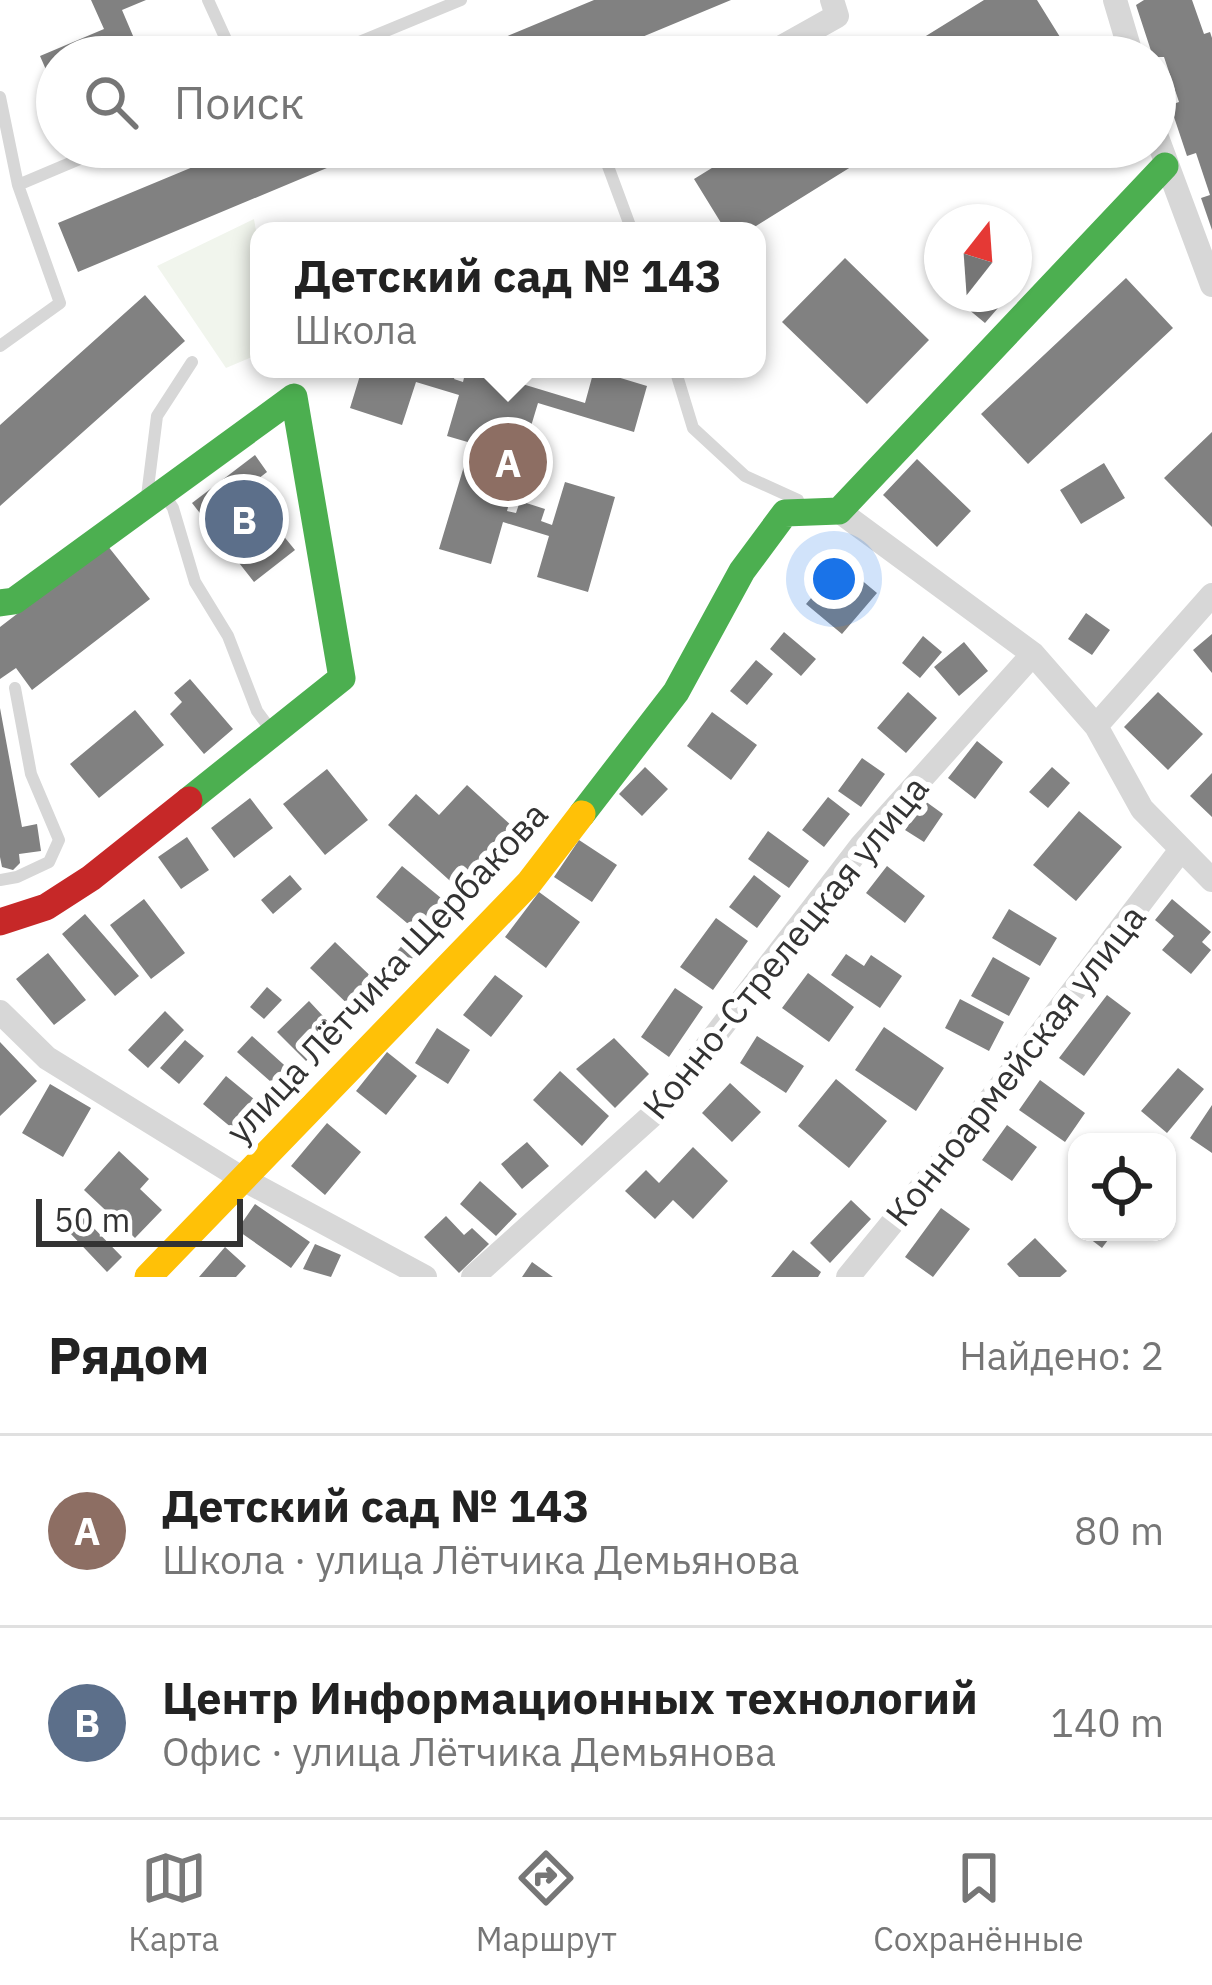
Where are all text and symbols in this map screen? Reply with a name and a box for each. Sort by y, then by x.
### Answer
search box [36,36,1176,168]
icon: search [78,69,144,135]
text: Поиск [174,73,304,131]
north arrow [924,204,1032,312]
popup [250,222,766,378]
text: Детский сад № 143 [294,246,722,304]
text: Школа [294,304,417,355]
pin: A [469,417,547,507]
pin: B [205,474,283,564]
your location [804,549,864,609]
street label: Конно-Стрелецкая улица [632,766,938,1128]
street label: улица Лётчика Щербакова [215,791,557,1153]
street label: Конноармейская улица [875,895,1155,1235]
map controls [1068,1133,1176,1241]
button: locate [1068,1133,1176,1241]
scale bar [36,1193,243,1246]
text: 50 m [54,1198,130,1241]
text: Рядом [48,1322,210,1388]
text: Найдено: 2 [959,1330,1164,1381]
text: Детский сад № 143 [162,1476,589,1534]
text: A [74,1505,100,1556]
text: 80 m [1074,1505,1164,1556]
text: Школа · улица Лётчика Демьянова [162,1534,799,1585]
text: Центр Информационных технологий [162,1668,978,1726]
text: B [74,1697,100,1748]
text: 140 m [1051,1697,1164,1748]
text: Офис · улица Лётчика Демьянова [162,1726,776,1777]
tab: Карта [128,1845,219,1960]
tab: Маршрут [476,1845,617,1960]
tab: Сохранённые [873,1845,1084,1960]

